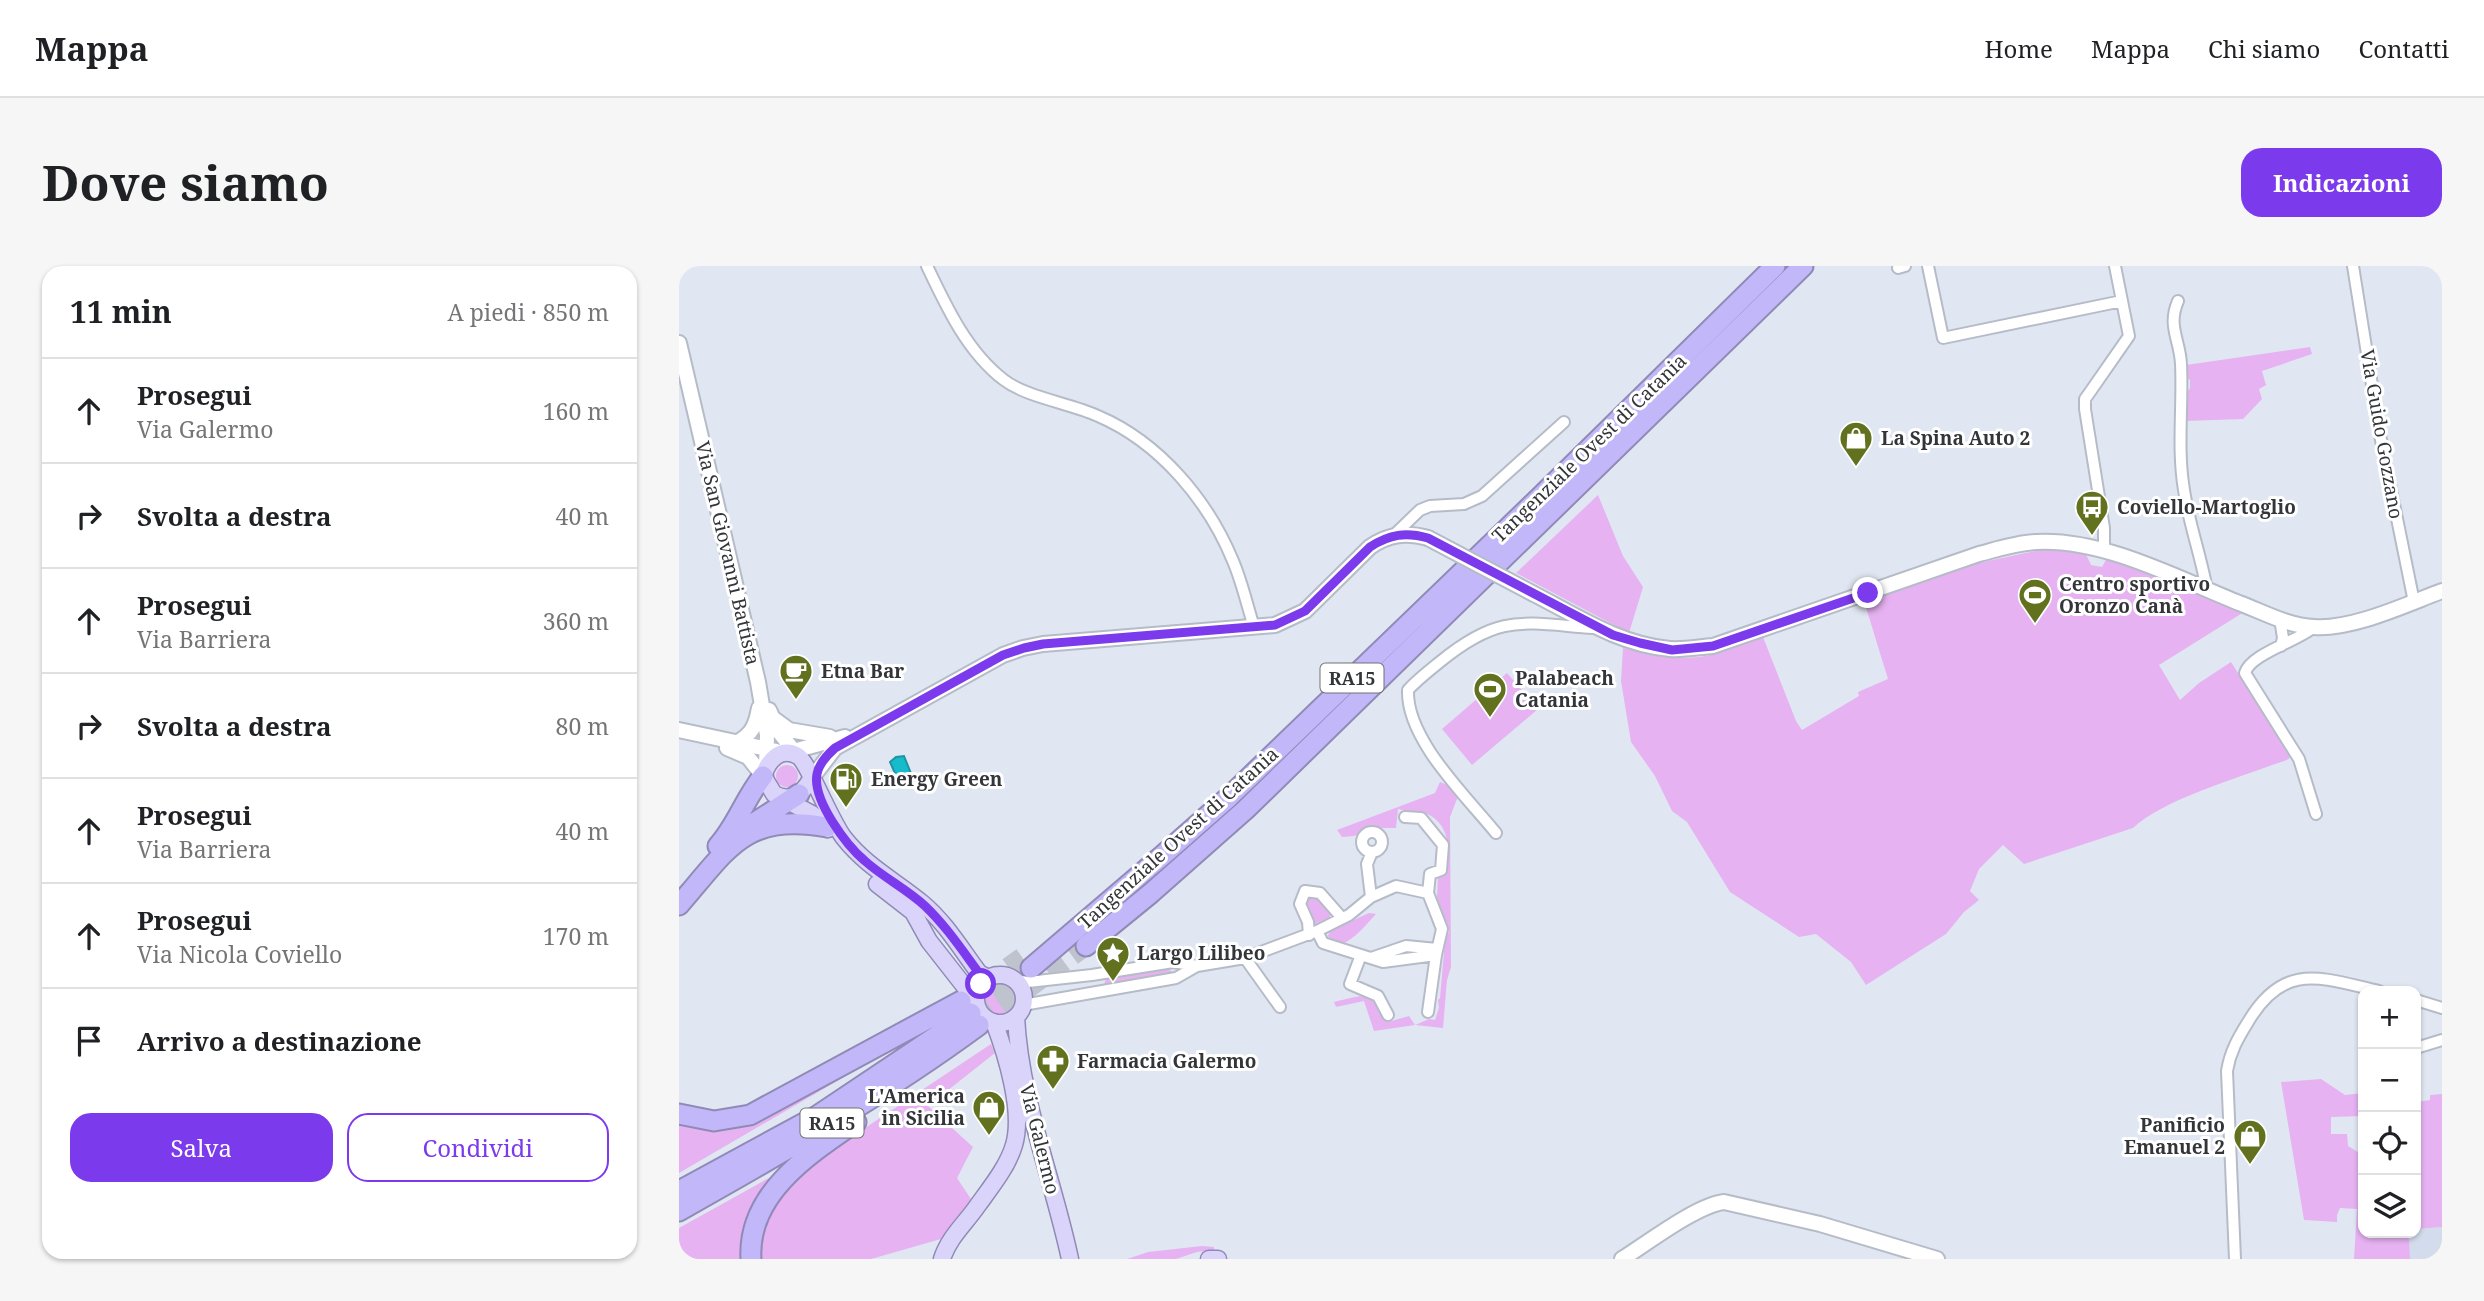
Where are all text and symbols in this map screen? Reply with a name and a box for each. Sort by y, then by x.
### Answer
text: Mappa [35,26,149,71]
text: Home [1985,32,2053,65]
text: Mappa [2091,32,2170,65]
text: Chi siamo [2208,32,2320,65]
text: Contatti [2358,32,2449,65]
button: Indicazioni [2241,148,2442,217]
text: Dove siamo [42,149,329,215]
text: 11 min [70,291,172,332]
text: A piedi · 850 m [448,296,609,328]
street label: Via Guido Gozzano [2354,347,2410,521]
street label: Tangenziale Ovest di Catania [1486,348,1692,548]
text: Prosegui [137,377,252,413]
icon: ahead [70,392,108,430]
text: 160 m [543,395,609,427]
text: Via Galermo [137,413,273,445]
shop icon: La Spina Auto 2 [1837,419,1875,468]
place label: La Spina Auto 2 [1881,425,2030,451]
street label: Via San Giovanni Battista [690,438,766,668]
bus stop icon: Coviello-Martoglio [2073,488,2111,537]
place label: Coviello-Martoglio [2117,494,2296,520]
icon: right [70,497,108,535]
text: Svolta a destra [137,498,332,534]
text: 40 m [556,500,609,532]
place label: Centro sportivo Oronzo Canà [2059,571,2210,619]
sports icon: Centro sportivo Oronzo Canà [2016,576,2054,625]
route end [1852,577,1883,608]
text: Prosegui [137,587,252,623]
icon: ahead [70,602,108,640]
text: 360 m [543,605,609,637]
text: Via Barriera [137,623,271,655]
cafe icon: Etna Bar [777,652,815,701]
place label: Etna Bar [821,658,904,684]
road number: RA15 [1321,664,1383,692]
place label: Palabeach Catania [1515,665,1614,713]
sports icon: Palabeach Catania [1471,670,1509,719]
icon: right [70,707,108,745]
text: Svolta a destra [137,708,332,744]
text: 80 m [556,710,609,742]
street label: Tangenziale Ovest di Catania [1072,741,1284,935]
fuel station icon: Energy Green [827,760,865,809]
place label: Energy Green [871,766,1003,792]
text: Prosegui [137,797,252,833]
icon: ahead [70,812,108,850]
text: 40 m [556,815,609,847]
text: Via Barriera [137,833,271,865]
text: Prosegui [137,902,252,938]
icon: ahead [70,917,108,955]
text: 170 m [543,920,609,952]
place icon: Largo Lilibeo [1094,934,1132,983]
text: Via Nicola Coviello [137,938,342,970]
place label: Largo Lilibeo [1137,940,1265,966]
route start [965,968,996,999]
map controls [2358,986,2421,1238]
button: + [2358,986,2421,1049]
icon: arrive [70,1022,108,1060]
text: Arrivo a destinazione [137,1023,422,1059]
pharmacy icon: Farmacia Galermo [1034,1042,1072,1091]
place label: Farmacia Galermo [1077,1048,1256,1074]
button: − [2358,1049,2421,1112]
street label: Via Galermo [1014,1081,1066,1197]
place label: L'America in Sicilia [868,1083,965,1131]
shop icon: L'America in Sicilia [970,1088,1008,1137]
road number: RA15 [801,1108,863,1138]
place label: Panificio Emanuel 2 [2124,1112,2225,1160]
button: locate [2358,1112,2421,1175]
button: Salva [70,1113,333,1182]
button: Condividi [347,1113,609,1182]
shop icon: Panificio Emanuel 2 [2231,1117,2269,1166]
button: layers [2358,1175,2421,1238]

